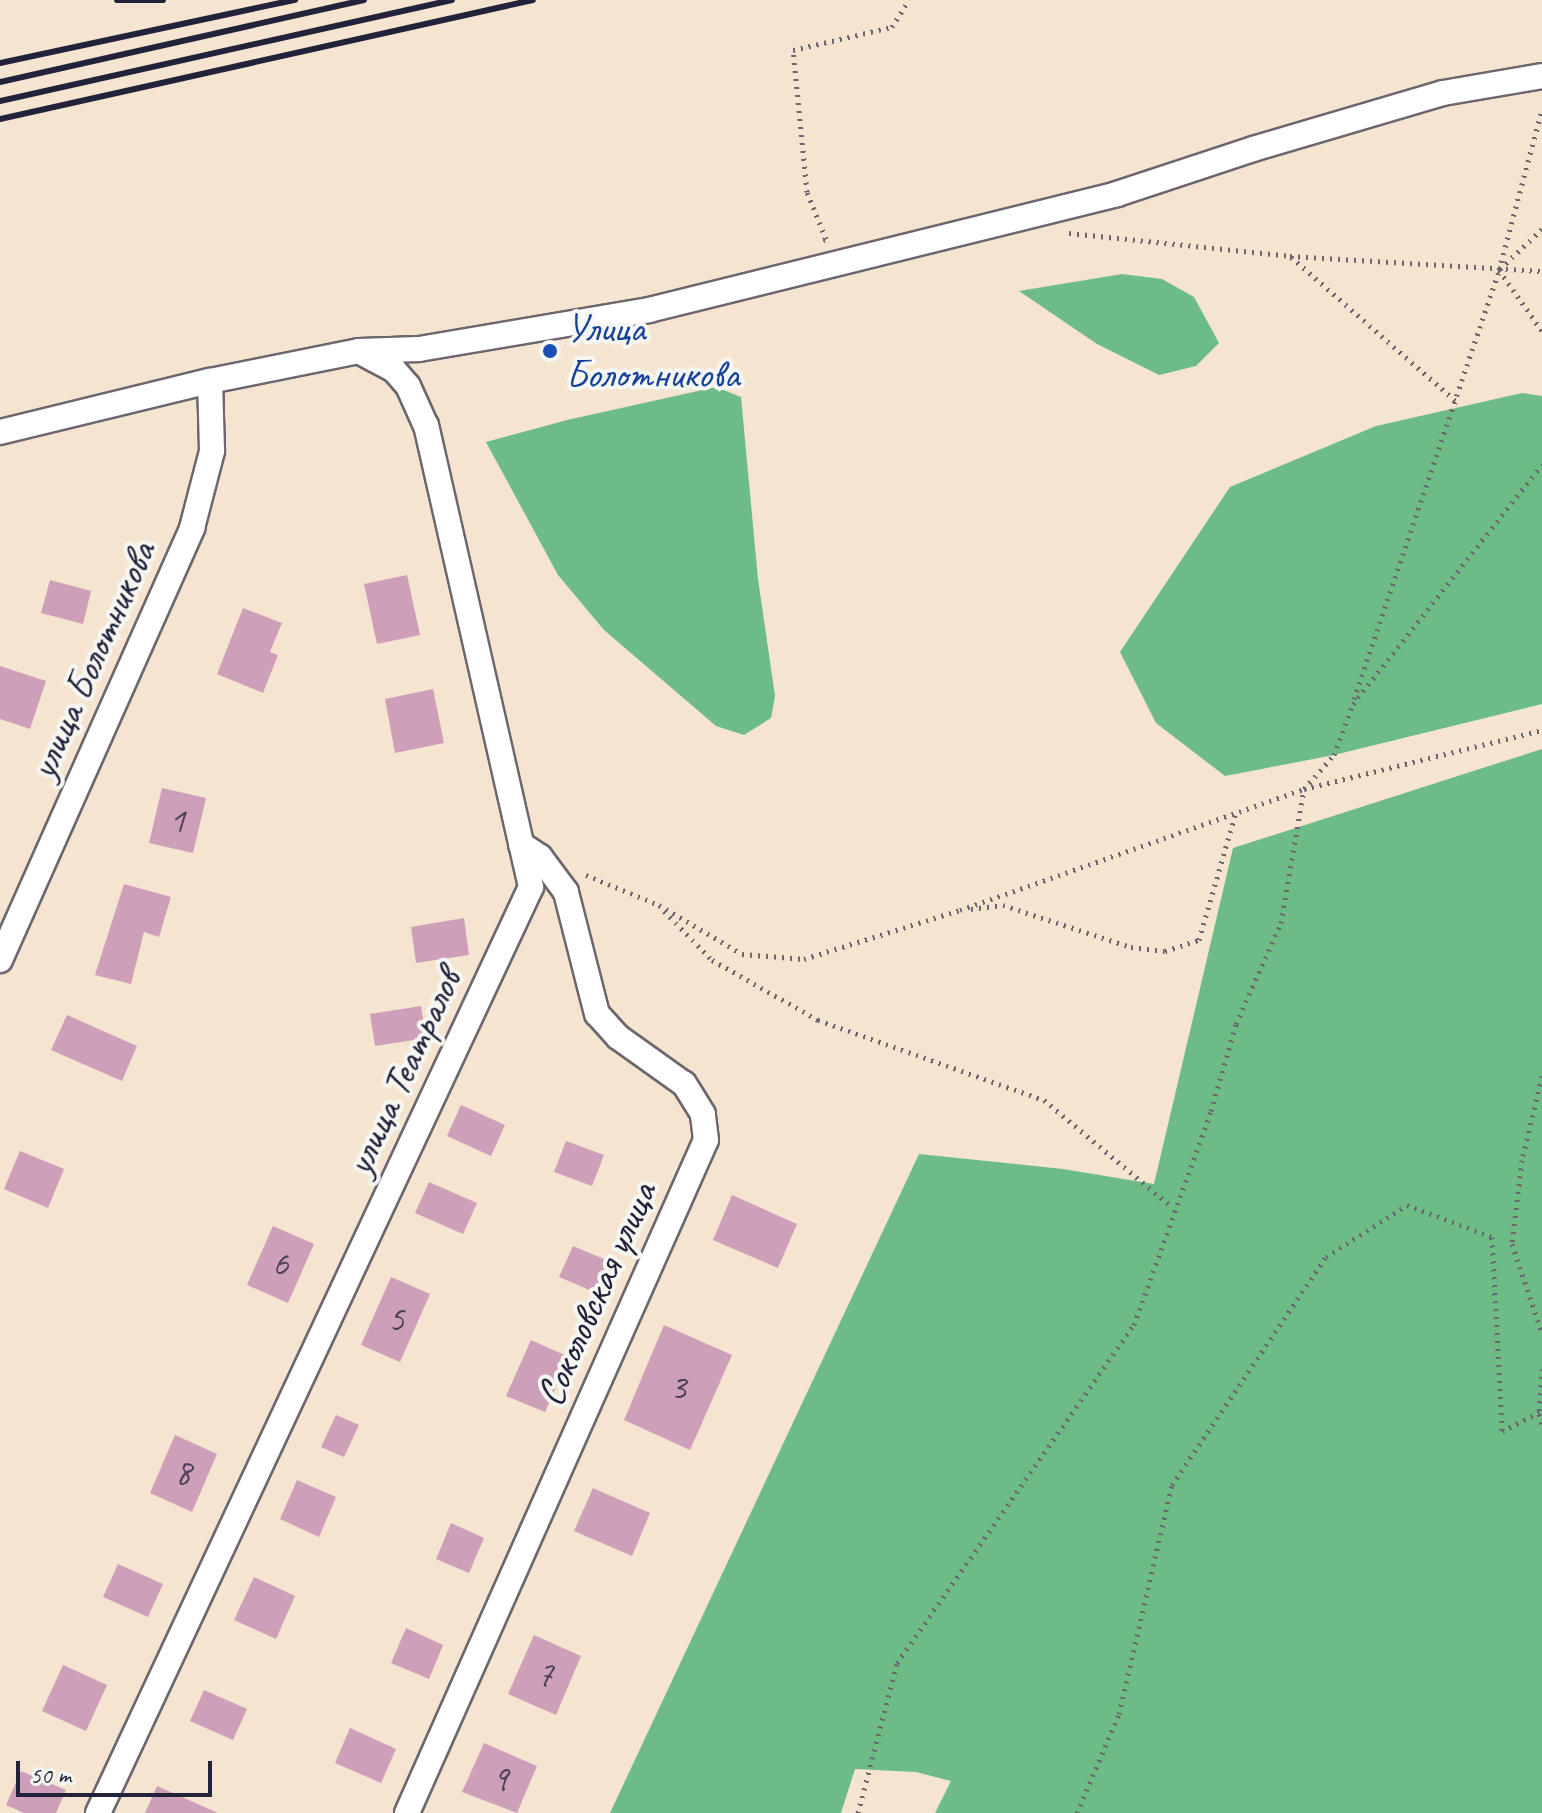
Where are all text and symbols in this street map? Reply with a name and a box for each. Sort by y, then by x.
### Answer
place label: Улица Болотникова [566,304,739,398]
marker: Улица Болотникова [541,342,559,360]
street label: улица Болотникова [17,532,167,788]
house number: 1 [169,799,185,843]
street label: улица Театралов [335,962,471,1182]
street label: Соколовская улица [525,1173,667,1415]
house number: 6 [272,1242,288,1286]
house number: 5 [388,1298,404,1342]
house number: 3 [670,1366,686,1410]
house number: 8 [175,1451,191,1495]
house number: 7 [537,1653,553,1697]
scale bar [20,1745,216,1795]
house number: 9 [492,1757,508,1801]
text: 50 m [30,1760,71,1790]

